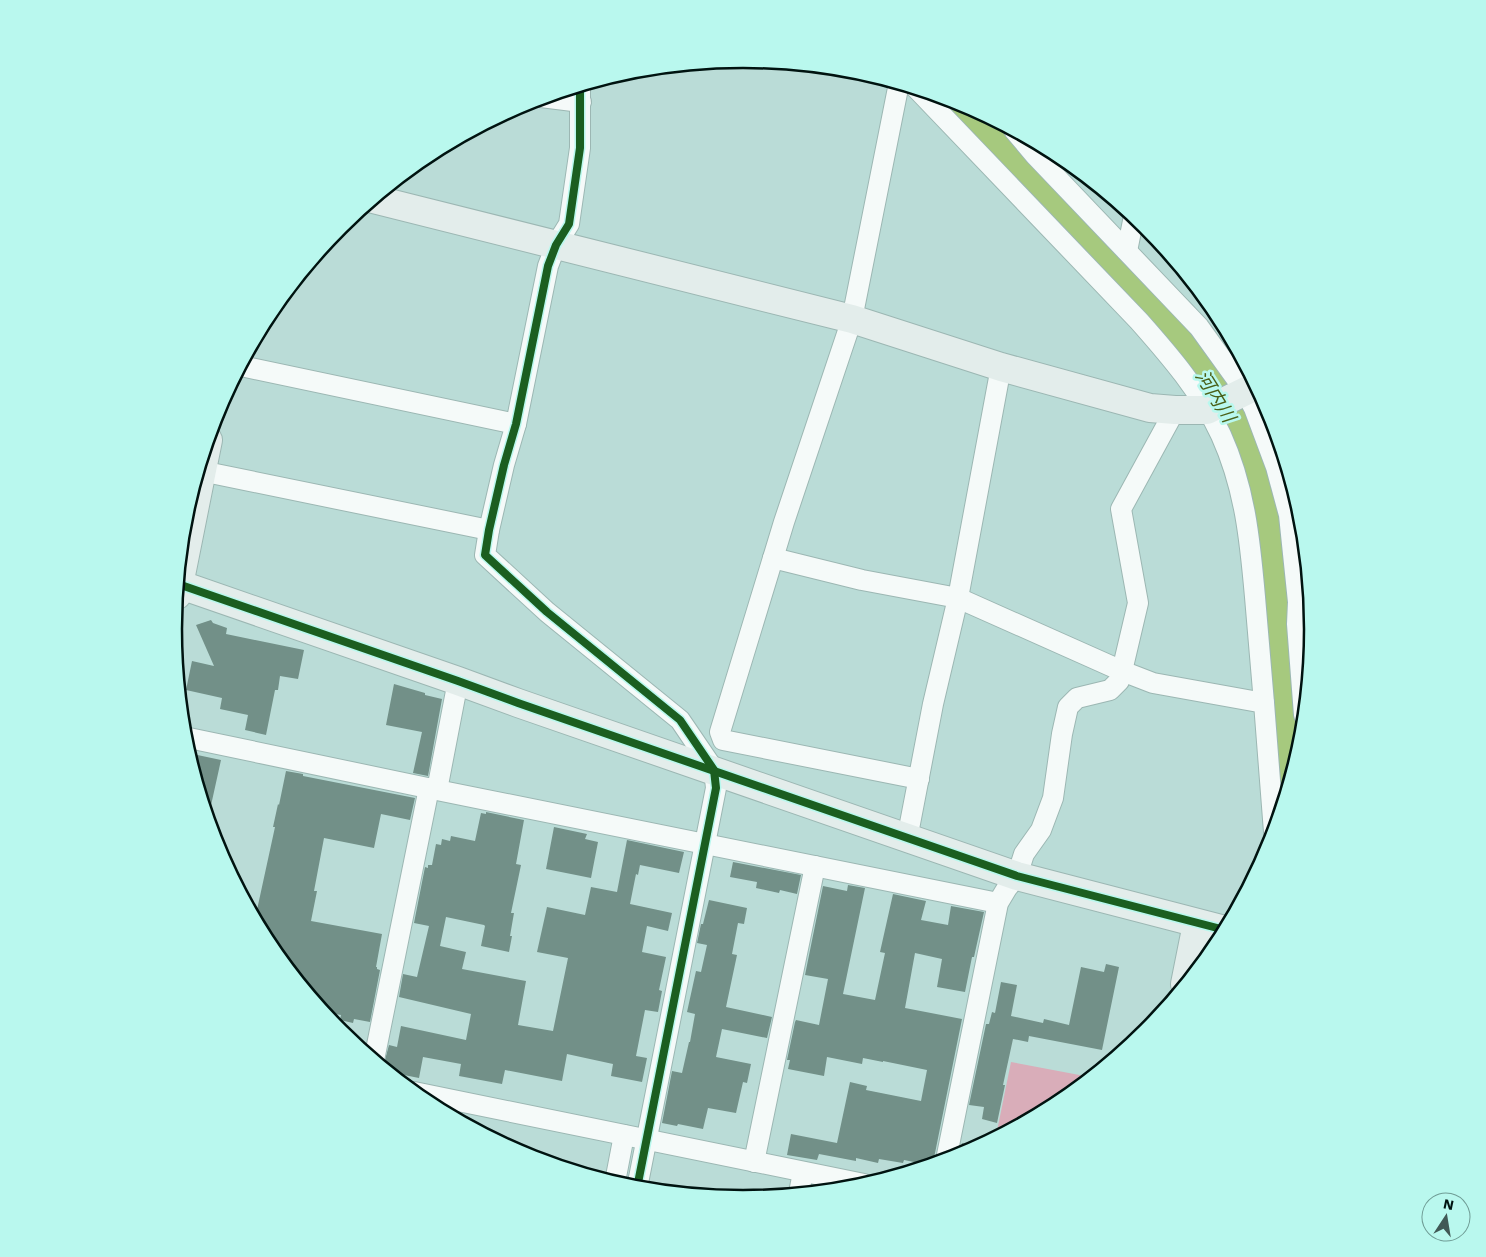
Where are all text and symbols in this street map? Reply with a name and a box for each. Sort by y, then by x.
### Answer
water label: 河内川 [1191,366,1241,428]
north arrow [1421,1192,1471,1242]
text: N [1442,1195,1455,1213]

